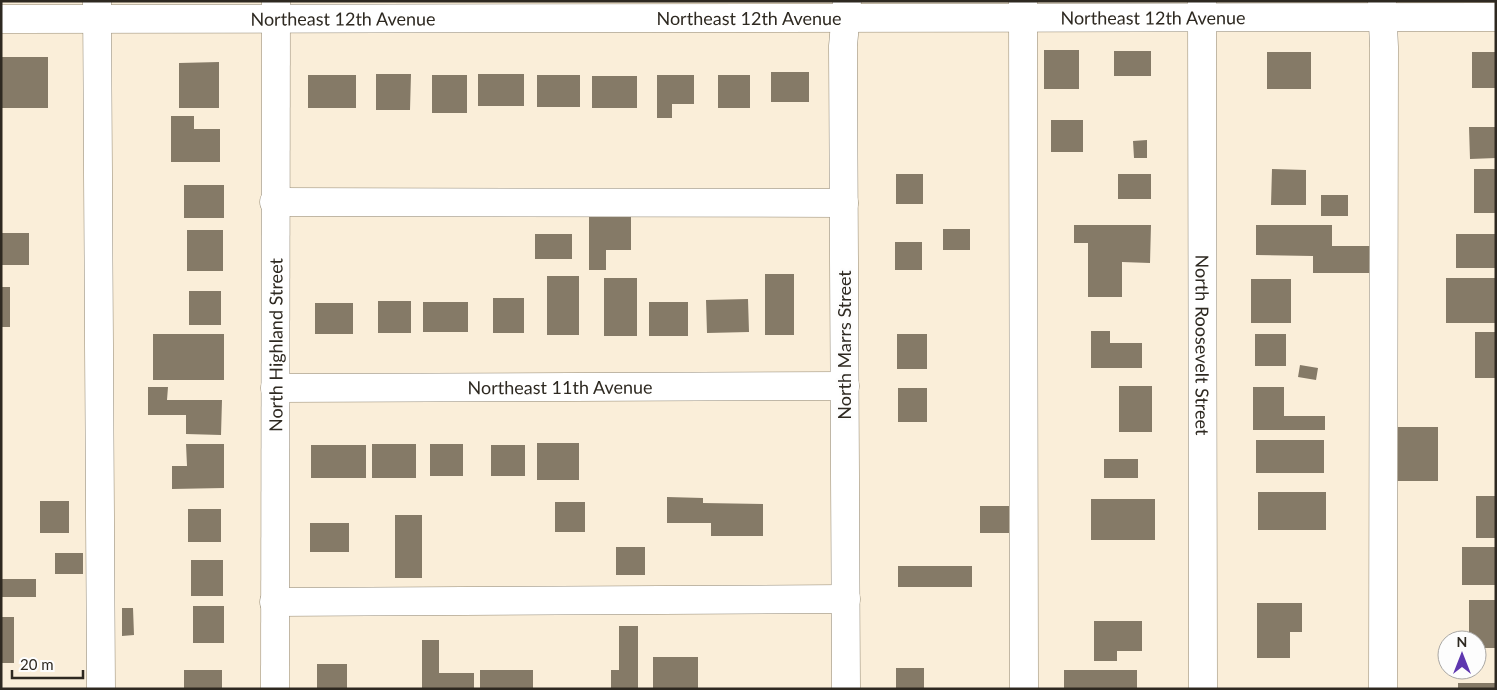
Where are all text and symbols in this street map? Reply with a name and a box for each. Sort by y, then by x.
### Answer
street label: Northeast 12th Avenue [1060,6,1246,29]
street label: Northeast 12th Avenue [250,7,436,30]
street label: Northeast 12th Avenue [656,7,842,29]
street label: North Roosevelt Street [1191,255,1214,436]
street label: North Highland Street [264,257,287,432]
street label: North Marrs Street [833,270,855,420]
street label: Northeast 11th Avenue [467,376,653,398]
north arrow [1437,630,1487,680]
text: N [1457,633,1467,650]
scale bar [12,648,84,680]
text: 20 m [20,655,54,673]

